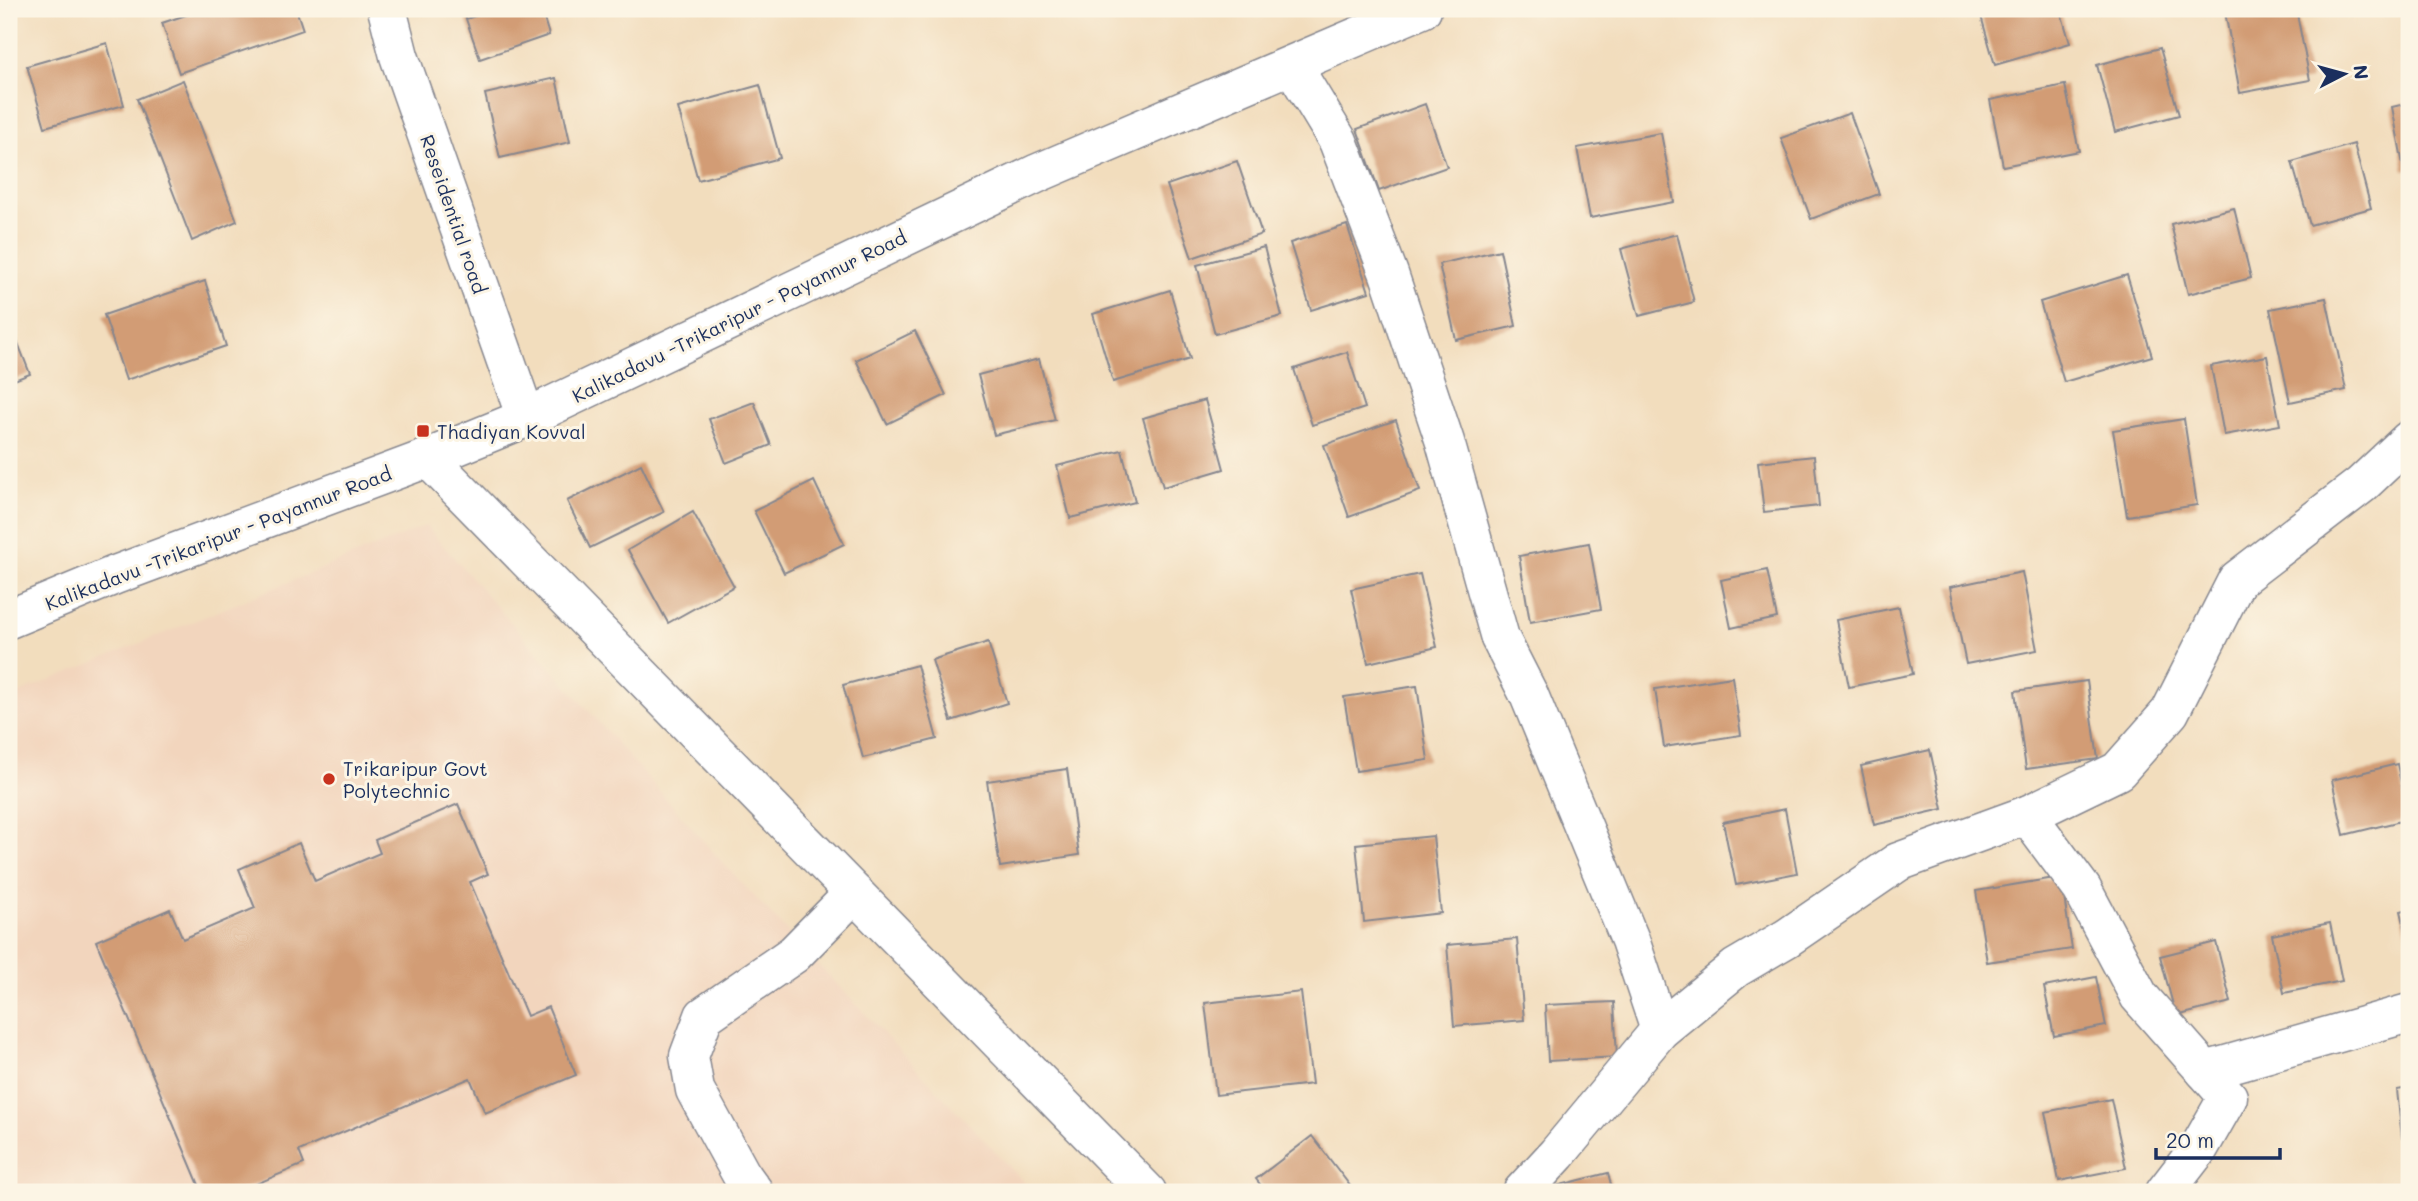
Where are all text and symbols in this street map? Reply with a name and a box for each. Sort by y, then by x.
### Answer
north arrow [2310,38,2380,108]
text: N [2348,64,2375,81]
street label: Reseidential road [415,131,493,297]
street label: Kalikadavu -Trikaripur - Payannur Road [568,224,910,408]
place label: Thadiyan Kovval [437,419,586,444]
marker: Thadiyan Kovval [415,423,431,439]
street label: Kalikadavu -Trikaripur - Payannur Road [41,460,395,616]
place label: Trikaripur Govt Polytechnic [343,756,488,803]
marker: Trikaripur Govt Polytechnic [321,771,337,787]
scale bar [2156,1117,2280,1161]
text: 20 m [2166,1126,2214,1153]

